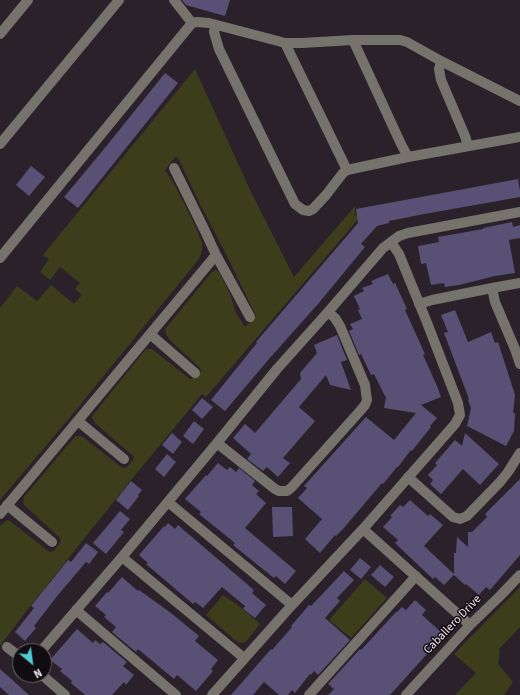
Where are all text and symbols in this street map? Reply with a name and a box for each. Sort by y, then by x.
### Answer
street label: Caballero Drive [421,593,485,657]
north arrow [12,643,52,683]
text: N [31,665,44,681]

